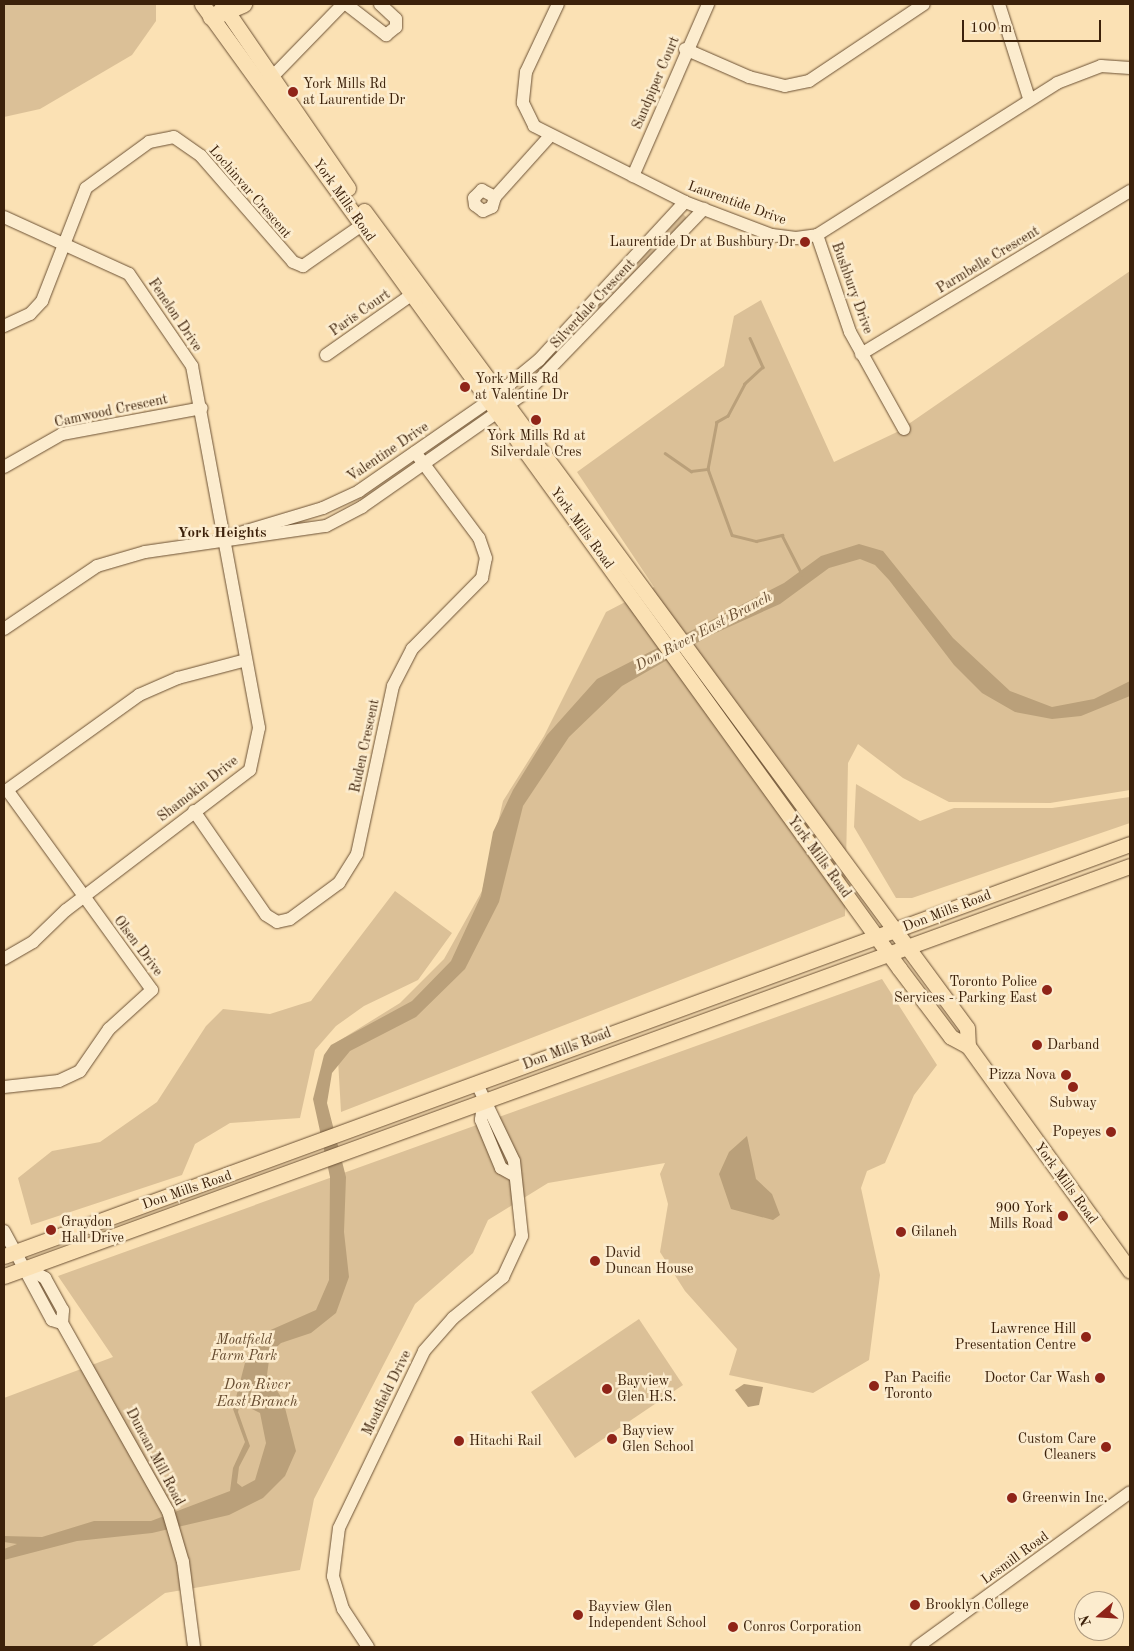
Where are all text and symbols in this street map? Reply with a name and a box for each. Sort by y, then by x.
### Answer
scale bar [964,10,1103,42]
text: 100 m [970,21,1012,36]
street label: Sandpiper Court [629,34,683,132]
place label: York Mills Rd at Laurentide Dr [303,76,405,108]
marker: York Mills Rd at Laurentide Dr [287,86,299,98]
street label: Lochinvar Crescent [205,142,295,242]
street label: York Mills Road [309,155,379,245]
street label: Laurentide Drive [686,177,788,229]
street label: Parmbelle Crescent [934,223,1042,297]
place label: Laurentide Dr at Bushbury Dr [610,234,795,250]
marker: Laurentide Dr at Bushbury Dr [799,236,811,248]
street label: Bushbury Drive [828,240,876,336]
street label: Silverdale Crescent [547,256,639,352]
street label: Fenelon Drive [144,275,206,355]
street label: Paris Court [327,286,393,340]
place label: York Mills Rd at Valentine Dr [475,371,568,404]
marker: York Mills Rd at Valentine Dr [459,381,471,393]
street label: Camwood Crescent [53,391,169,431]
marker: York Mills Rd at Silverdale Cres [530,414,542,426]
street label: Valentine Drive [344,419,432,485]
place label: York Mills Rd at Silverdale Cres [486,428,586,461]
street label: York Mills Road [547,484,617,572]
district label: York Heights [177,525,267,543]
water label: Don River East Branch [633,588,775,676]
street label: Ruden Crescent [347,698,383,794]
street label: Shamokin Drive [154,752,242,826]
street label: York Mills Road [784,813,854,901]
street label: Don Mills Road [900,886,994,936]
street label: Olsen Drive [110,913,166,979]
place label: Toronto Police Services - Parking East [894,974,1037,1006]
marker: Toronto Police Services - Parking East [1041,984,1053,996]
street label: Don Mills Road [520,1024,614,1074]
place label: Darband [1047,1037,1100,1053]
marker: Darband [1031,1039,1043,1051]
place label: Pizza Nova [989,1067,1056,1083]
marker: Pizza Nova [1060,1069,1072,1081]
marker: Subway [1067,1081,1079,1093]
place label: Subway [1049,1095,1097,1111]
place label: Popeyes [1052,1124,1101,1140]
marker: Popeyes [1105,1126,1117,1138]
street label: York Mills Road [1031,1139,1101,1227]
street label: Don Mills Road [140,1167,234,1213]
place label: 900 York Mills Road [989,1200,1053,1232]
marker: 900 York Mills Road [1057,1210,1069,1222]
place label: Graydon Hall Drive [61,1214,124,1246]
marker: Graydon Hall Drive [45,1224,57,1236]
place label: Gilaneh [911,1224,957,1240]
marker: Gilaneh [895,1226,907,1238]
place label: David Duncan House [605,1245,693,1278]
marker: David Duncan House [589,1255,601,1267]
place label: Lawrence Hill Presentation Centre [955,1321,1076,1354]
marker: Lawrence Hill Presentation Centre [1080,1331,1092,1343]
park label: Moatfield Farm Park [211,1332,277,1364]
street label: Moatfield Drive [359,1348,415,1438]
place label: Pan Pacific Toronto [884,1370,951,1402]
place label: Doctor Car Wash [984,1370,1090,1386]
marker: Doctor Car Wash [1094,1372,1106,1384]
place label: Bayview Glen H.S. [617,1373,676,1405]
water label: Don River East Branch [216,1376,298,1411]
marker: Pan Pacific Toronto [868,1380,880,1392]
marker: Bayview Glen H.S. [601,1383,613,1395]
street label: Duncan Mill Road [122,1405,188,1509]
place label: Bayview Glen School [622,1423,694,1455]
place label: Custom Care Cleaners [1018,1431,1096,1464]
place label: Hitachi Rail [469,1433,542,1449]
marker: Bayview Glen School [606,1433,618,1445]
marker: Hitachi Rail [453,1435,465,1447]
marker: Custom Care Cleaners [1100,1441,1112,1453]
place label: Greenwin Inc. [1022,1490,1107,1506]
marker: Greenwin Inc. [1006,1492,1018,1504]
street label: Lesmill Road [978,1528,1052,1588]
north arrow [1074,1591,1124,1641]
place label: Brooklyn College [925,1597,1029,1613]
place label: Bayview Glen Independent School [588,1599,706,1631]
marker: Brooklyn College [909,1599,921,1611]
marker: Bayview Glen Independent School [572,1609,584,1621]
text: N [1077,1613,1094,1628]
place label: Conros Corporation [743,1619,862,1635]
marker: Conros Corporation [727,1621,739,1633]

